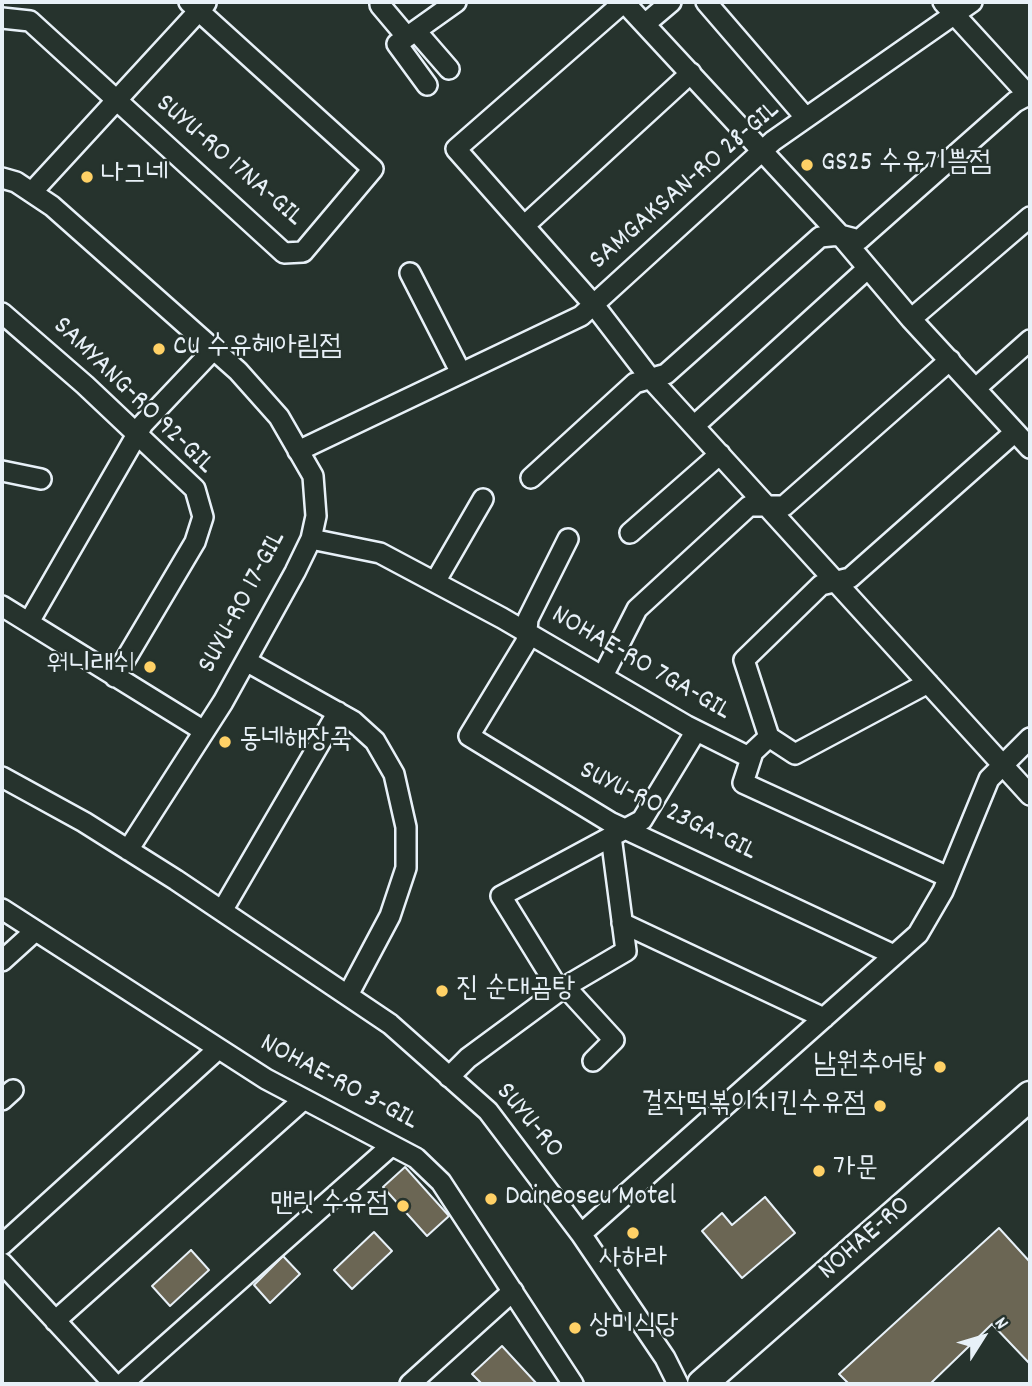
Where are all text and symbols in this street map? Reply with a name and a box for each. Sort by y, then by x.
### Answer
street label: SUYU-RO 17NA-GIL [147,89,309,235]
street label: SAMGAKSAN-RO 28-GIL [584,95,788,279]
place label: GS25 수유기쁨점 [821,148,992,182]
marker: GS25 수유기쁨점 [799,157,815,173]
place label: 나그네 [101,160,169,194]
marker: 나그네 [79,169,95,185]
street label: SAMYANG-RO 92-GIL [44,311,220,483]
place label: CU 수유헤아림점 [173,332,342,366]
marker: CU 수유헤아림점 [151,341,167,357]
street label: SUYU-RO 17-GIL [193,526,295,680]
street label: NOHAE-RO 7GA-GIL [544,600,736,730]
place label: 워니래쉬 [46,650,136,684]
marker: 워니래쉬 [142,659,158,675]
place label: 동네해장국 [239,725,352,759]
marker: 동네해장국 [217,734,233,750]
street label: SUYU-RO 23GA-GIL [573,756,761,870]
place label: 진 순대곰탕 [456,974,575,1008]
marker: 진 순대곰탕 [434,983,450,999]
street label: NOHAE-RO 3-GIL [253,1028,423,1140]
place label: 남원추어탕 [813,1050,926,1084]
marker: 남원추어탕 [932,1059,948,1075]
street label: SUYU-RO [487,1077,569,1167]
place label: 걸작떡볶이치킨수유점 [641,1089,866,1123]
marker: 걸작떡볶이치킨수유점 [872,1098,888,1114]
place label: 가문 [833,1154,878,1188]
marker: 가문 [811,1163,827,1179]
place label: Daineoseu Motel [505,1182,676,1216]
place label: 맨릿 수유점 [270,1189,389,1223]
marker: Daineoseu Motel [483,1191,499,1207]
street label: NOHAE-RO [813,1191,919,1289]
marker: 맨릿 수유점 [395,1198,411,1214]
marker: 사하라 [625,1225,641,1241]
place label: 사하라 [599,1244,667,1278]
north arrow [948,1302,1018,1372]
place label: 상미식당 [589,1311,679,1345]
text: N [987,1312,1014,1336]
marker: 상미식당 [567,1320,583,1336]

